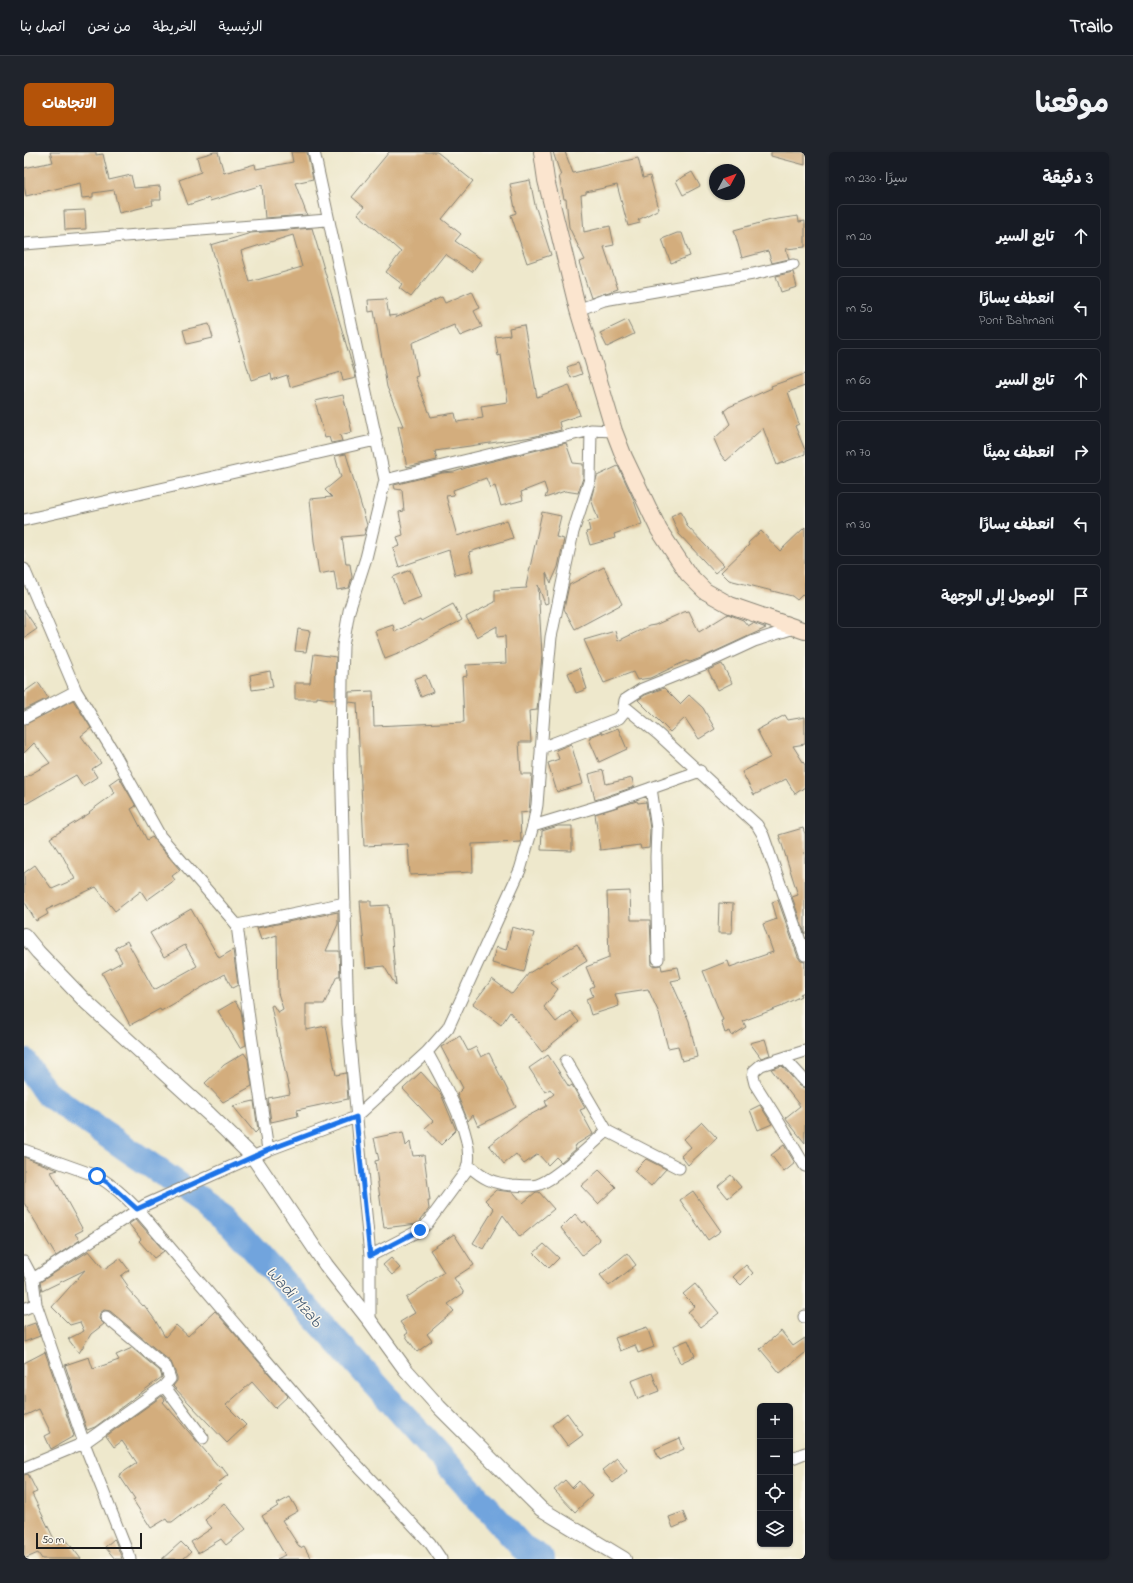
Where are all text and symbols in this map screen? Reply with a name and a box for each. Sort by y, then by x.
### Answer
text: Trailo [1069,14,1113,41]
text: اتصل بنا [20,17,65,38]
text: من نحن [87,17,131,38]
text: الخريطة [153,17,197,38]
text: الرئيسية [219,17,263,38]
button: الاتجاهات [24,83,114,126]
text: موقعنا [1035,85,1109,126]
north arrow [709,164,745,200]
text: 3 دقيقة [1043,166,1093,191]
text: سيرًا · 230 m [845,169,908,188]
icon: ahead [1070,225,1092,247]
text: تابع السير [997,226,1054,248]
text: 20 m [846,227,871,246]
text: انعطف يسارًا [979,288,1054,310]
icon: left [1070,297,1092,319]
text: 50 m [846,299,872,318]
text: Pont Bahmani [979,311,1054,330]
icon: ahead [1070,369,1092,391]
text: تابع السير [997,370,1054,392]
text: 60 m [846,371,871,390]
icon: right [1070,441,1092,463]
text: انعطف يمينًا [983,442,1054,464]
text: 70 m [846,443,870,462]
icon: left [1070,513,1092,535]
text: انعطف يسارًا [979,514,1054,536]
text: 30 m [846,515,870,534]
icon: arrive [1070,585,1092,607]
text: الوصول إلى الوجهة [941,586,1054,608]
route start [88,1167,106,1185]
route end [411,1221,429,1239]
water label: Wadi Mzab [260,1261,329,1334]
map controls [757,1403,793,1547]
button: + [757,1403,793,1439]
button: − [757,1439,793,1475]
button: locate [757,1475,793,1511]
button: layers [757,1511,793,1547]
scale bar [36,1531,142,1550]
text: 50 m [42,1532,64,1548]

